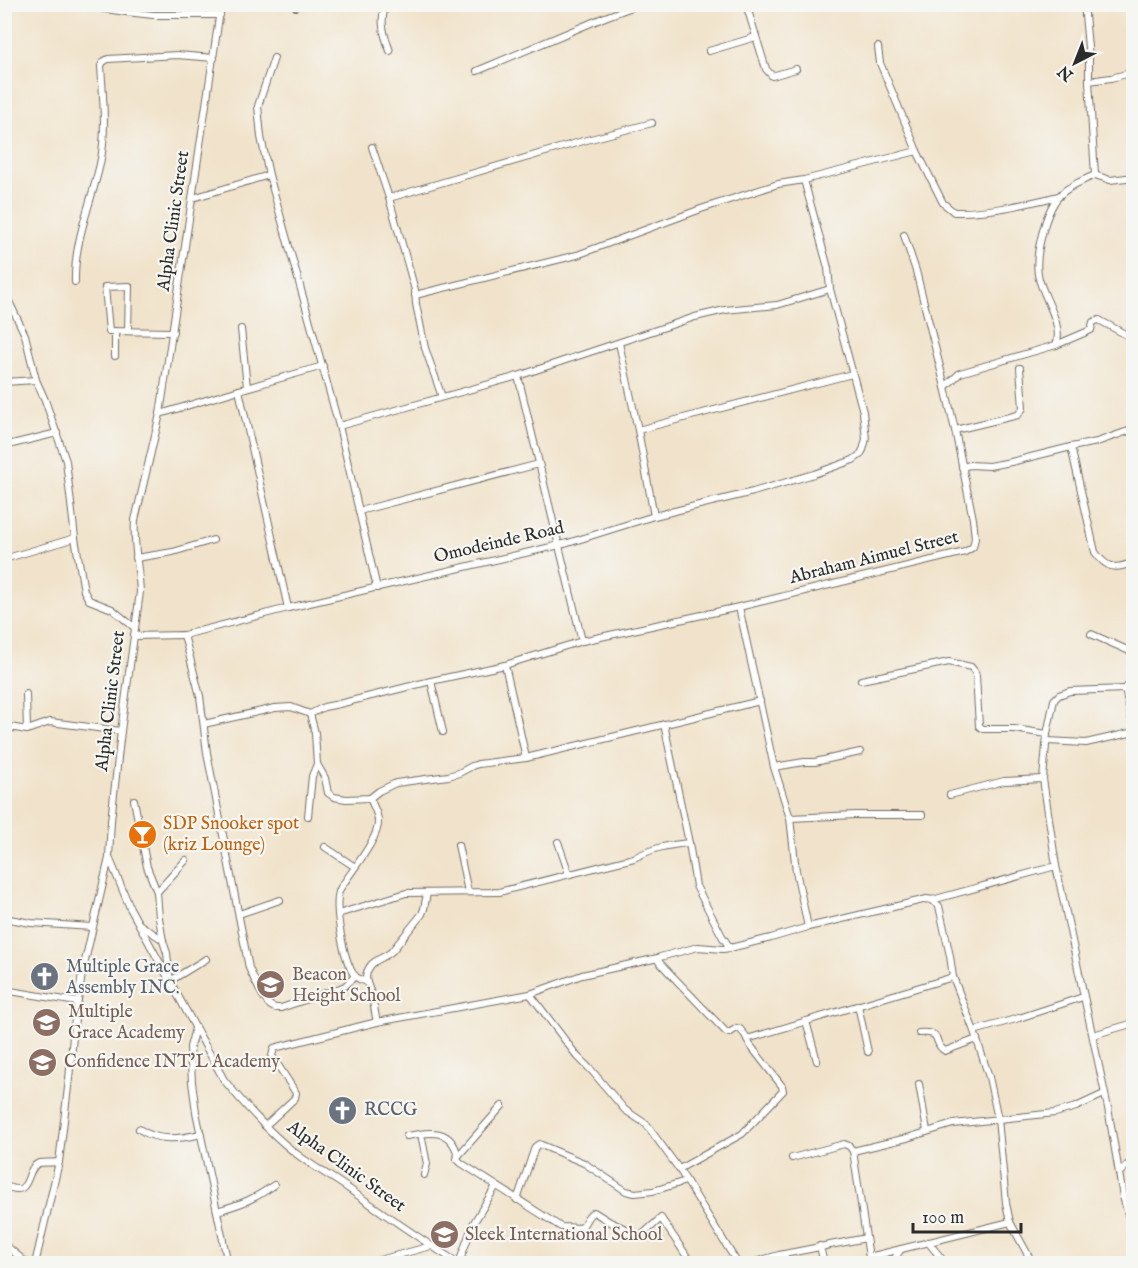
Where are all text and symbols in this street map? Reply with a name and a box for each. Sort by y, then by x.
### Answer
north arrow [1045,33,1105,93]
text: N [1054,60,1079,85]
street label: Alpha Clinic Street [153,149,195,294]
street label: Omodeinde Road [432,517,567,569]
street label: Abraham Aimuel Street [786,526,961,590]
street label: Alpha Clinic Street [91,629,131,774]
place label: SDP Snooker spot (kriz Lounge) [163,813,299,857]
bar icon: SDP Snooker spot (kriz Lounge) [126,818,158,850]
place label: Multiple Grace Assembly INC. [65,956,180,1000]
church icon: Multiple Grace Assembly INC. [29,961,61,993]
place label: Beacon Height School [292,964,400,1008]
school or university icon: Beacon Height School [255,969,287,1001]
place label: Multiple Grace Academy [68,1001,185,1045]
school or university icon: Multiple Grace Academy [31,1006,63,1038]
school or university icon: Confidence INT'L Academy [27,1046,59,1078]
place label: Confidence INT'L Academy [64,1051,280,1074]
church icon: RCCG [327,1094,359,1126]
place label: RCCG [364,1099,418,1122]
street label: Alpha Clinic Street [281,1116,410,1218]
scale bar [913,1196,1021,1234]
text: 100 m [922,1207,964,1230]
school or university icon: Sleek International School [428,1219,460,1251]
place label: Sleek International School [465,1224,662,1247]

